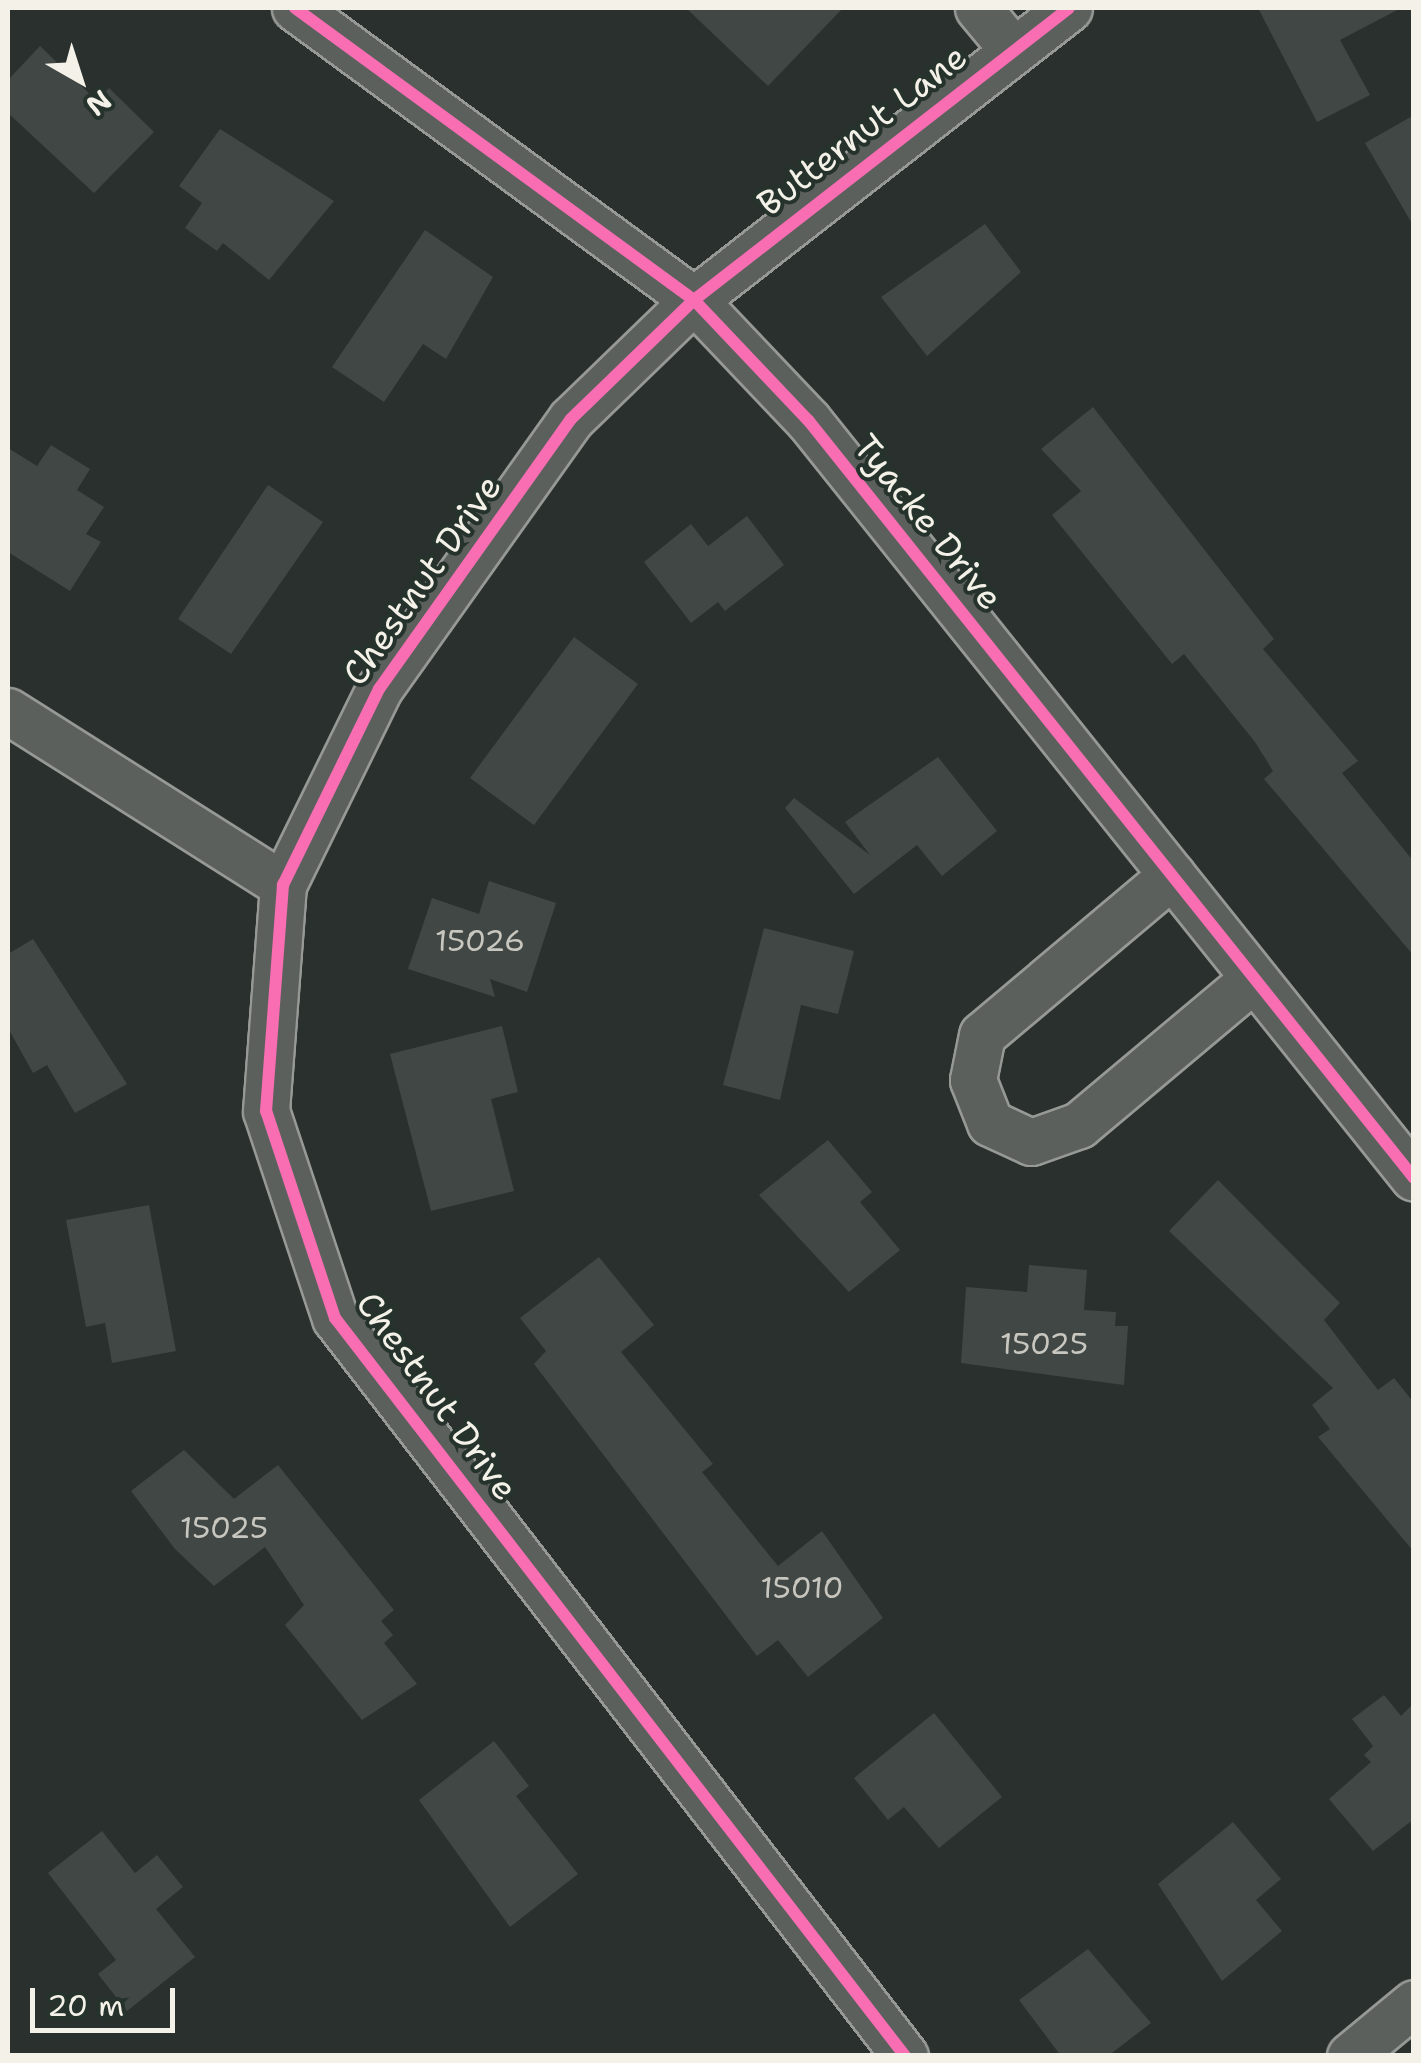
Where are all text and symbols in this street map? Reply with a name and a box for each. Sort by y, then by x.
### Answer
north arrow [30,30,130,130]
street label: Butternut Lane [749,35,975,225]
text: N [78,82,119,125]
street label: Tyacke Drive [845,426,1011,618]
street label: Chestnut Drive [334,467,510,693]
house number: 15026 [435,923,525,959]
street label: Chestnut Drive [347,1284,527,1508]
house number: 15025 [1000,1326,1088,1362]
house number: 15025 [180,1510,268,1546]
house number: 15010 [761,1570,843,1606]
scale bar [35,1968,180,2030]
text: 20 m [47,1985,124,2026]

